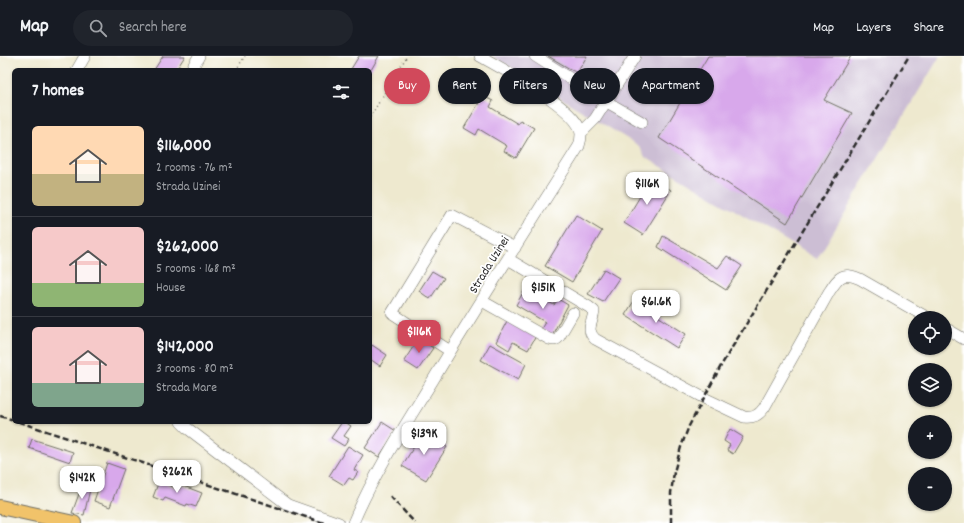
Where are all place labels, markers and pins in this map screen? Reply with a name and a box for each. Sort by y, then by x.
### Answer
pin: $116K [619,172,675,206]
pin: $151K [515,276,571,310]
pin: $61.6K [623,290,689,324]
pin: $116K [391,320,447,354]
pin: $139K [396,422,452,456]
pin: $262K [149,460,205,494]
pin: $142K [54,466,110,500]

